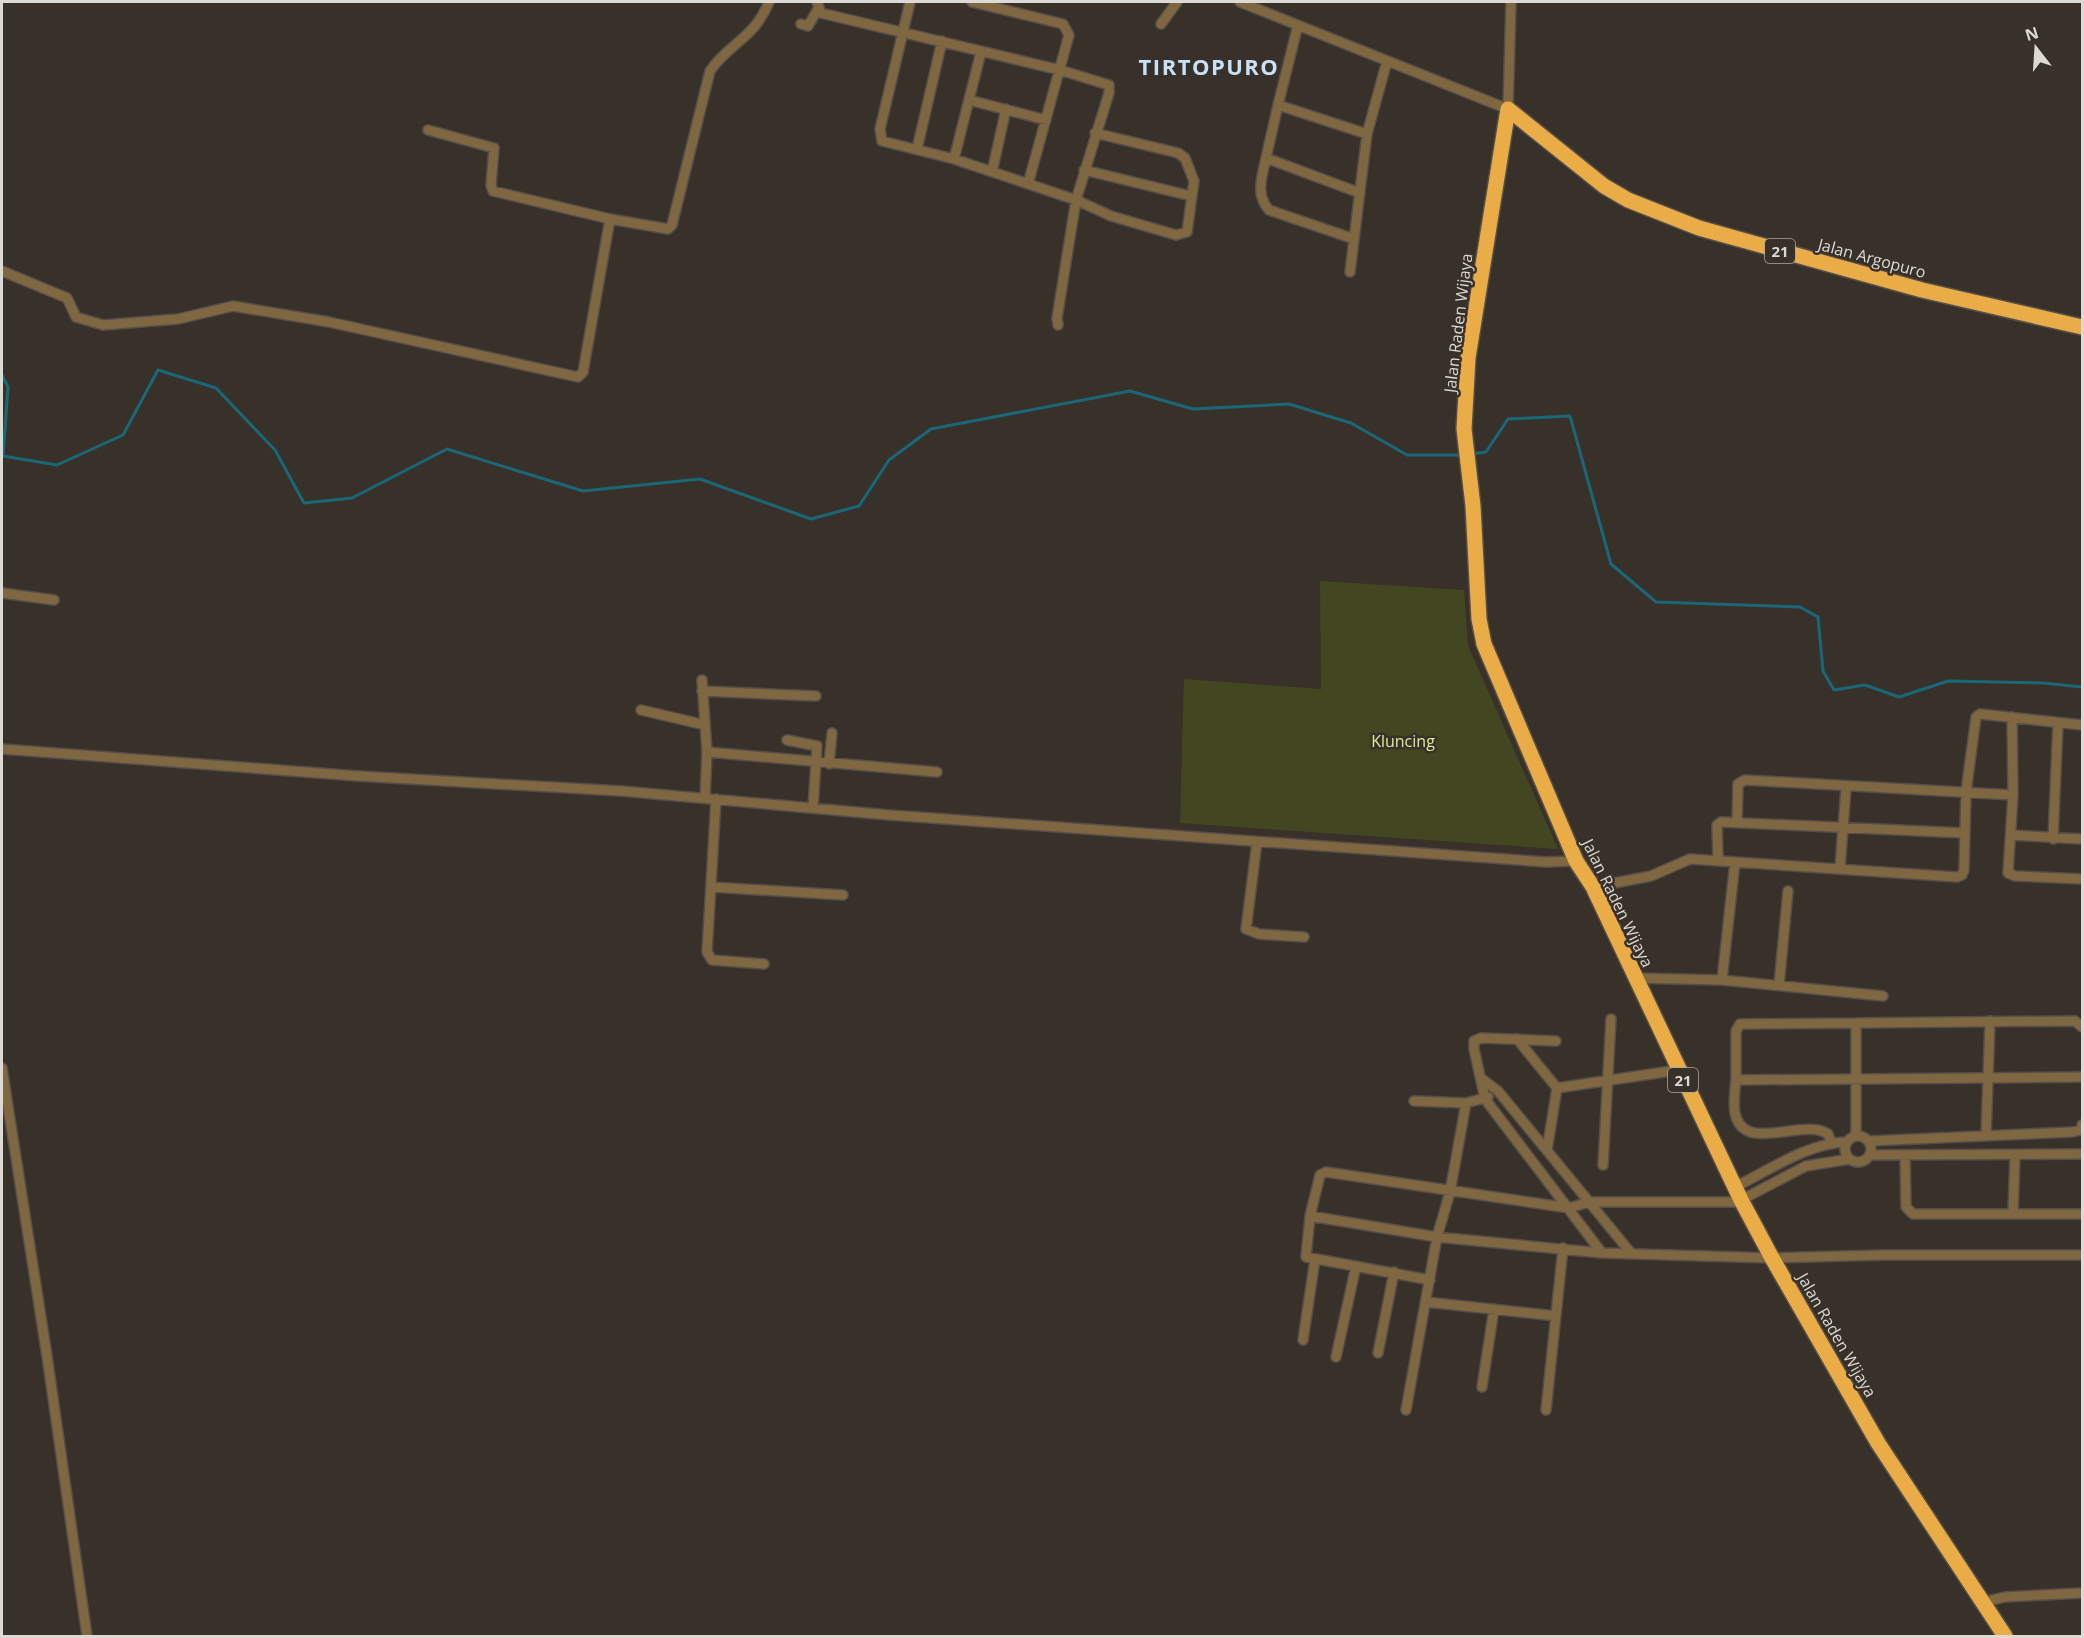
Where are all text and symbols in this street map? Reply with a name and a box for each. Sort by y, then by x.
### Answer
north arrow [2006,18,2066,78]
text: N [2022,21,2041,46]
district label: TIRTOPURO [1139,51,1279,81]
street label: Jalan Argopuro [1814,233,1928,283]
road number: 21 [1765,239,1795,263]
street label: Jalan Raden Wijaya [1438,252,1477,396]
park label: Kluncing [1371,730,1435,752]
street label: Jalan Raden Wijaya [1576,833,1659,971]
road number: 21 [1668,1068,1698,1092]
street label: Jalan Raden Wijaya [1791,1267,1882,1401]

